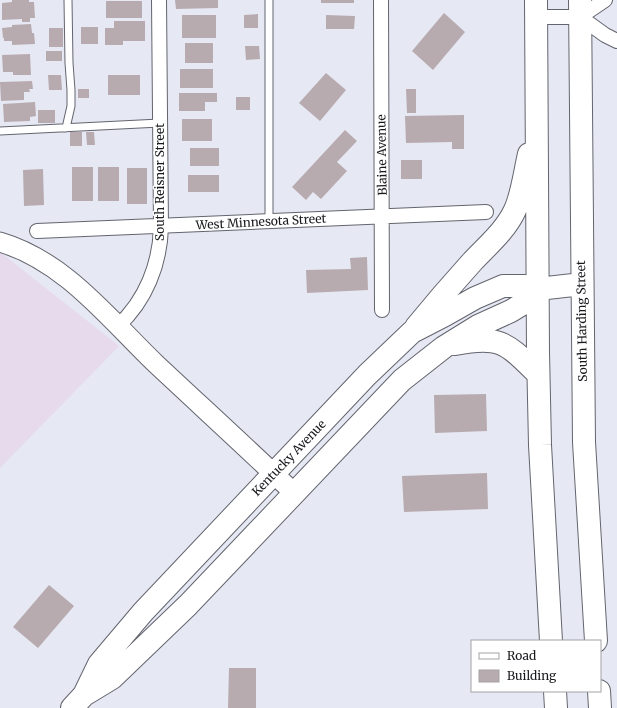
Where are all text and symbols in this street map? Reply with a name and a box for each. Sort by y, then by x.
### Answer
street label: Blaine Avenue [373,114,390,196]
street label: South Reisner Street [152,123,167,241]
street label: West Minnesota Street [194,211,327,232]
street label: South Harding Street [573,260,590,382]
street label: Kentucky Avenue [249,416,329,499]
legend [471,640,601,692]
text: Road [507,648,536,663]
text: Building [507,668,557,683]

